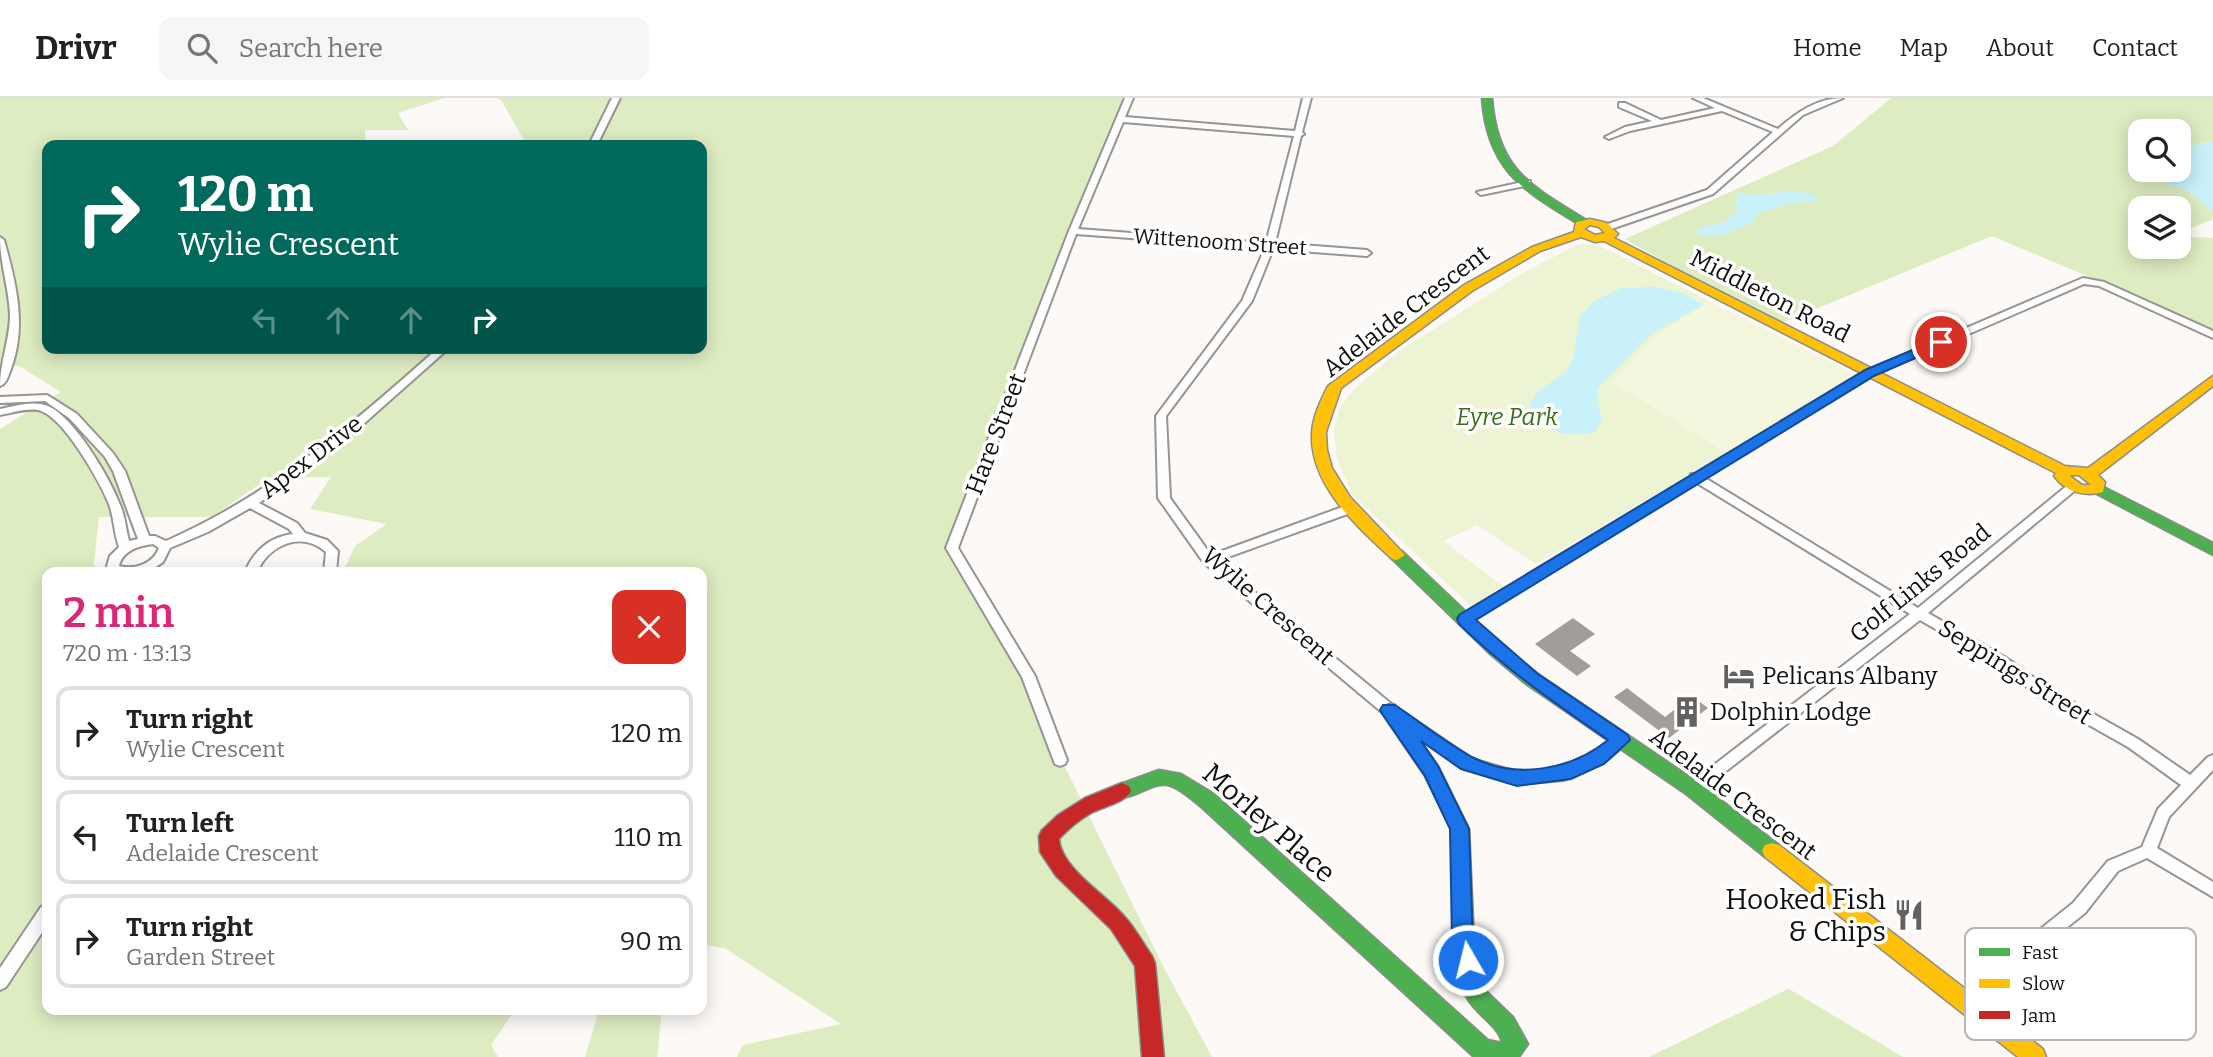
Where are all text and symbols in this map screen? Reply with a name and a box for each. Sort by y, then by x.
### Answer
search box [159,17,649,80]
text: Drivr [35,28,117,68]
icon: search [183,29,221,67]
text: Search here [239,33,383,64]
text: Home [1793,34,1862,62]
text: Map [1900,34,1948,62]
text: About [1986,34,2054,62]
text: Contact [2092,34,2178,62]
map controls [2128,119,2191,259]
button: search [2128,119,2191,182]
text: 120 m [178,165,313,224]
icon: right [63,168,154,259]
button: layers [2128,196,2191,259]
street label: Wittenoom Street [1132,223,1308,261]
text: Wylie Crescent [178,225,399,263]
street label: Adelaide Crescent [1317,239,1495,383]
street label: Middleton Road [1685,244,1855,348]
icon: left [246,301,284,339]
icon: ahead [319,301,357,339]
icon: ahead [392,301,430,339]
icon: right [465,301,503,339]
pin [1911,312,1971,372]
icon: arrive [1922,323,1960,361]
street label: Hare Street [960,369,1032,499]
park label: Eyre Park [1456,403,1559,431]
street label: Apex Drive [254,410,368,504]
street label: Golf Links Road [1844,518,1996,648]
street label: Wylie Crescent [1196,541,1340,671]
text: 2 min [63,588,174,638]
button: close [612,590,686,664]
street label: Seppings Street [1933,614,2097,731]
text: 720 m · 13:13 [63,639,192,667]
hotel icon: Pelicans Albany [1722,659,1756,693]
place label: Pelicans Albany [1762,662,1938,690]
building icon: Dolphin Lodge [1670,695,1704,729]
place label: Dolphin Lodge [1710,698,1871,726]
text: Turn right [126,704,253,735]
icon: right [67,714,105,752]
text: 120 m [611,718,682,749]
street label: Adelaide Crescent [1644,722,1822,866]
text: Wylie Crescent [126,735,285,763]
street label: Morley Place [1196,757,1342,889]
text: Turn left [126,808,234,839]
icon: left [67,818,105,856]
text: 110 m [614,822,682,853]
text: Adelaide Crescent [126,839,319,867]
place label: Hooked Fish & Chips [1725,883,1886,948]
restaurant icon: Hooked Fish & Chips [1892,898,1926,932]
text: Turn right [126,912,253,943]
icon: right [67,922,105,960]
position arrow [1431,923,1505,997]
text: 90 m [620,926,682,957]
legend [1965,928,2196,1040]
text: Fast [2022,941,2059,964]
text: Garden Street [126,943,275,971]
text: Slow [2022,972,2065,995]
text: Jam [2021,1004,2056,1027]

